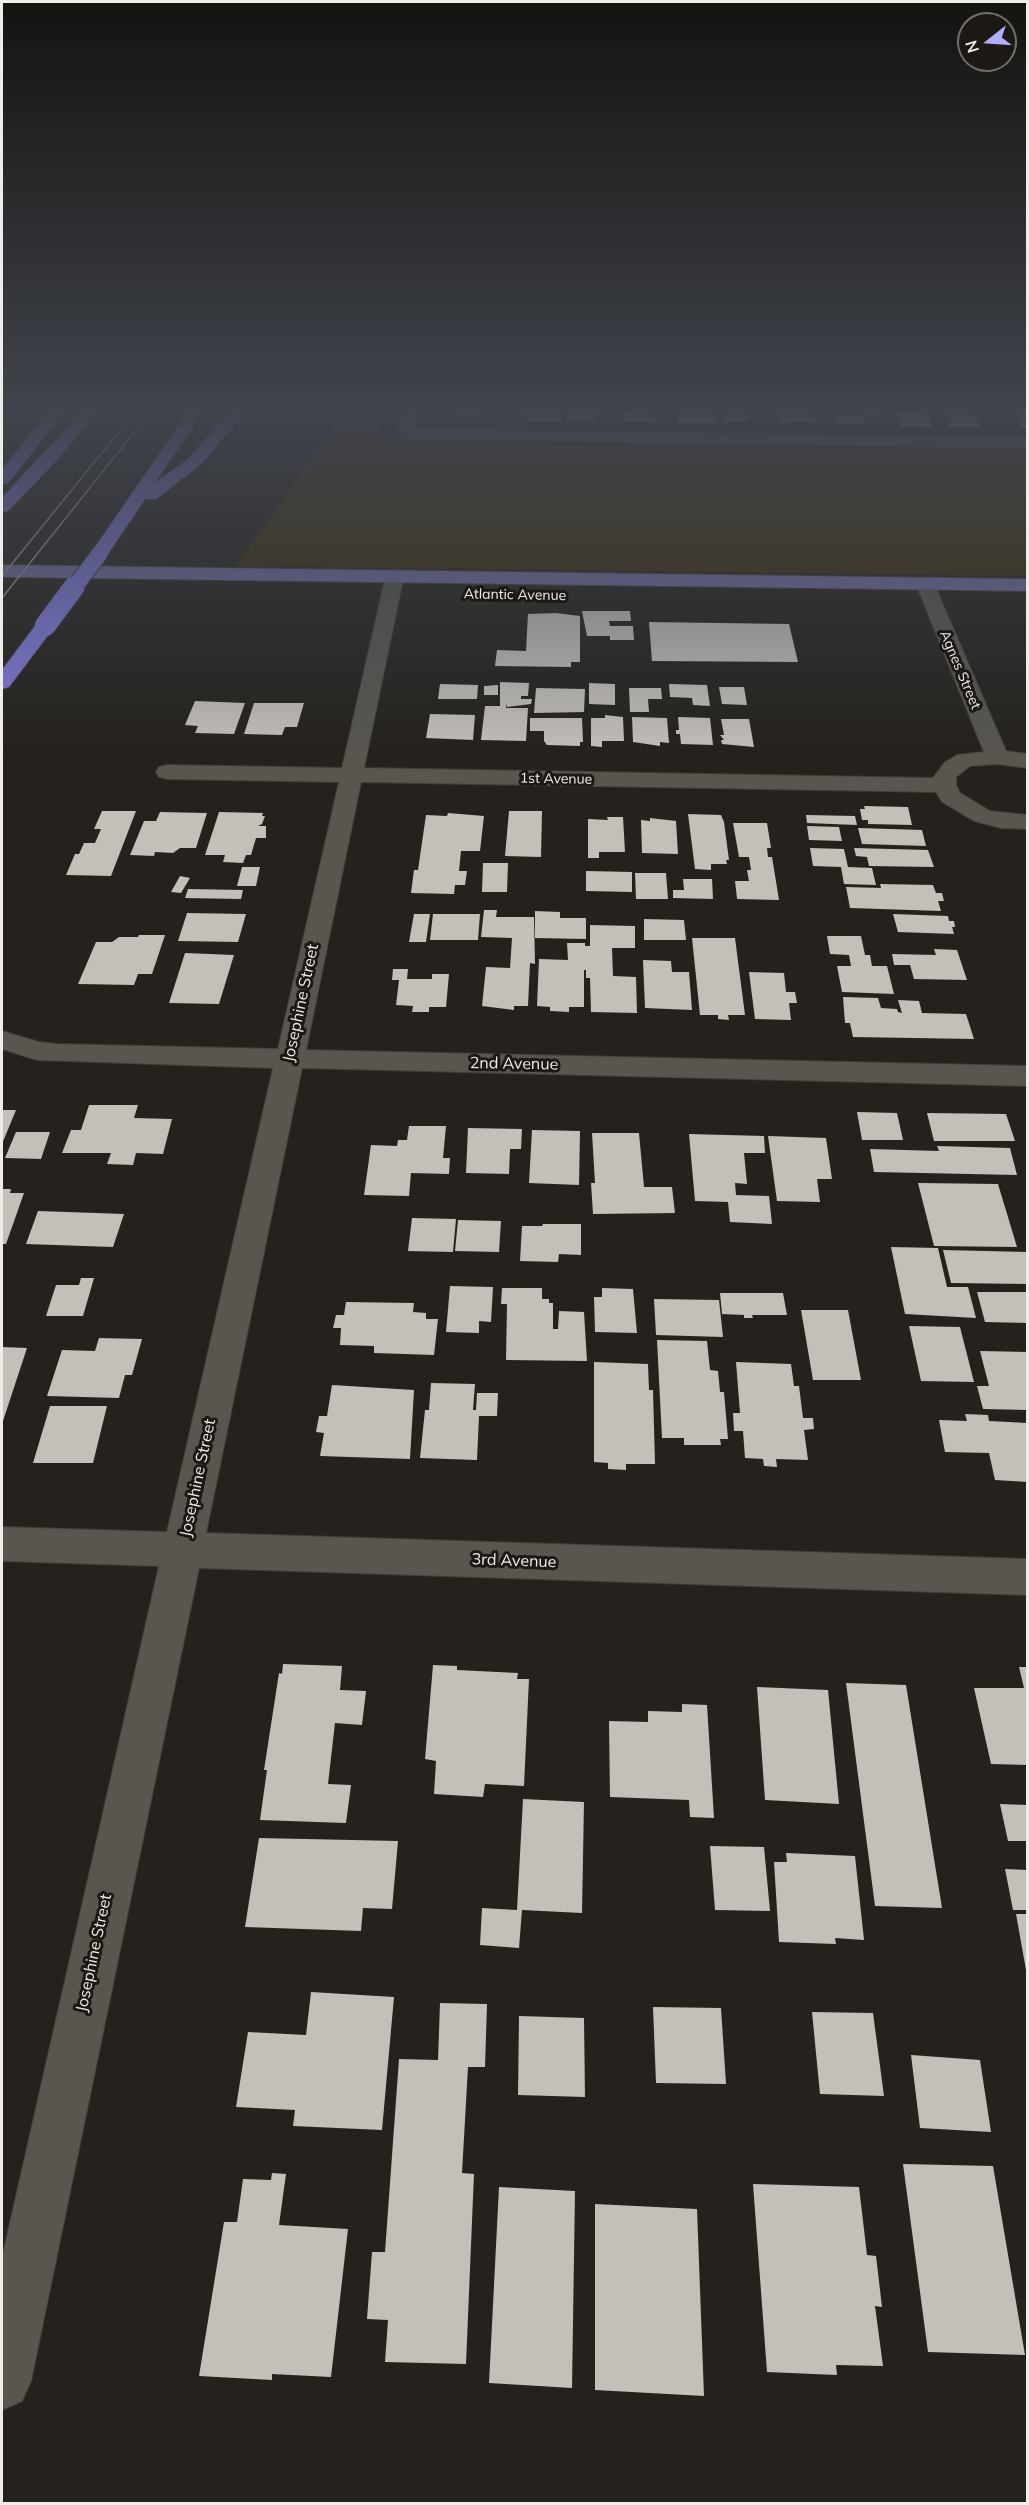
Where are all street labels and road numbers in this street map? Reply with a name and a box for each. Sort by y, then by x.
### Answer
street label: Atlantic Avenue [464,586,566,604]
street label: Agnes Street [936,628,984,712]
street label: 1st Avenue [520,770,592,788]
street label: Josephine Street [279,942,323,1064]
street label: 2nd Avenue [470,1054,558,1074]
street label: Josephine Street [176,1417,220,1539]
street label: 3rd Avenue [471,1550,557,1572]
street label: Josephine Street [72,1892,116,2014]

